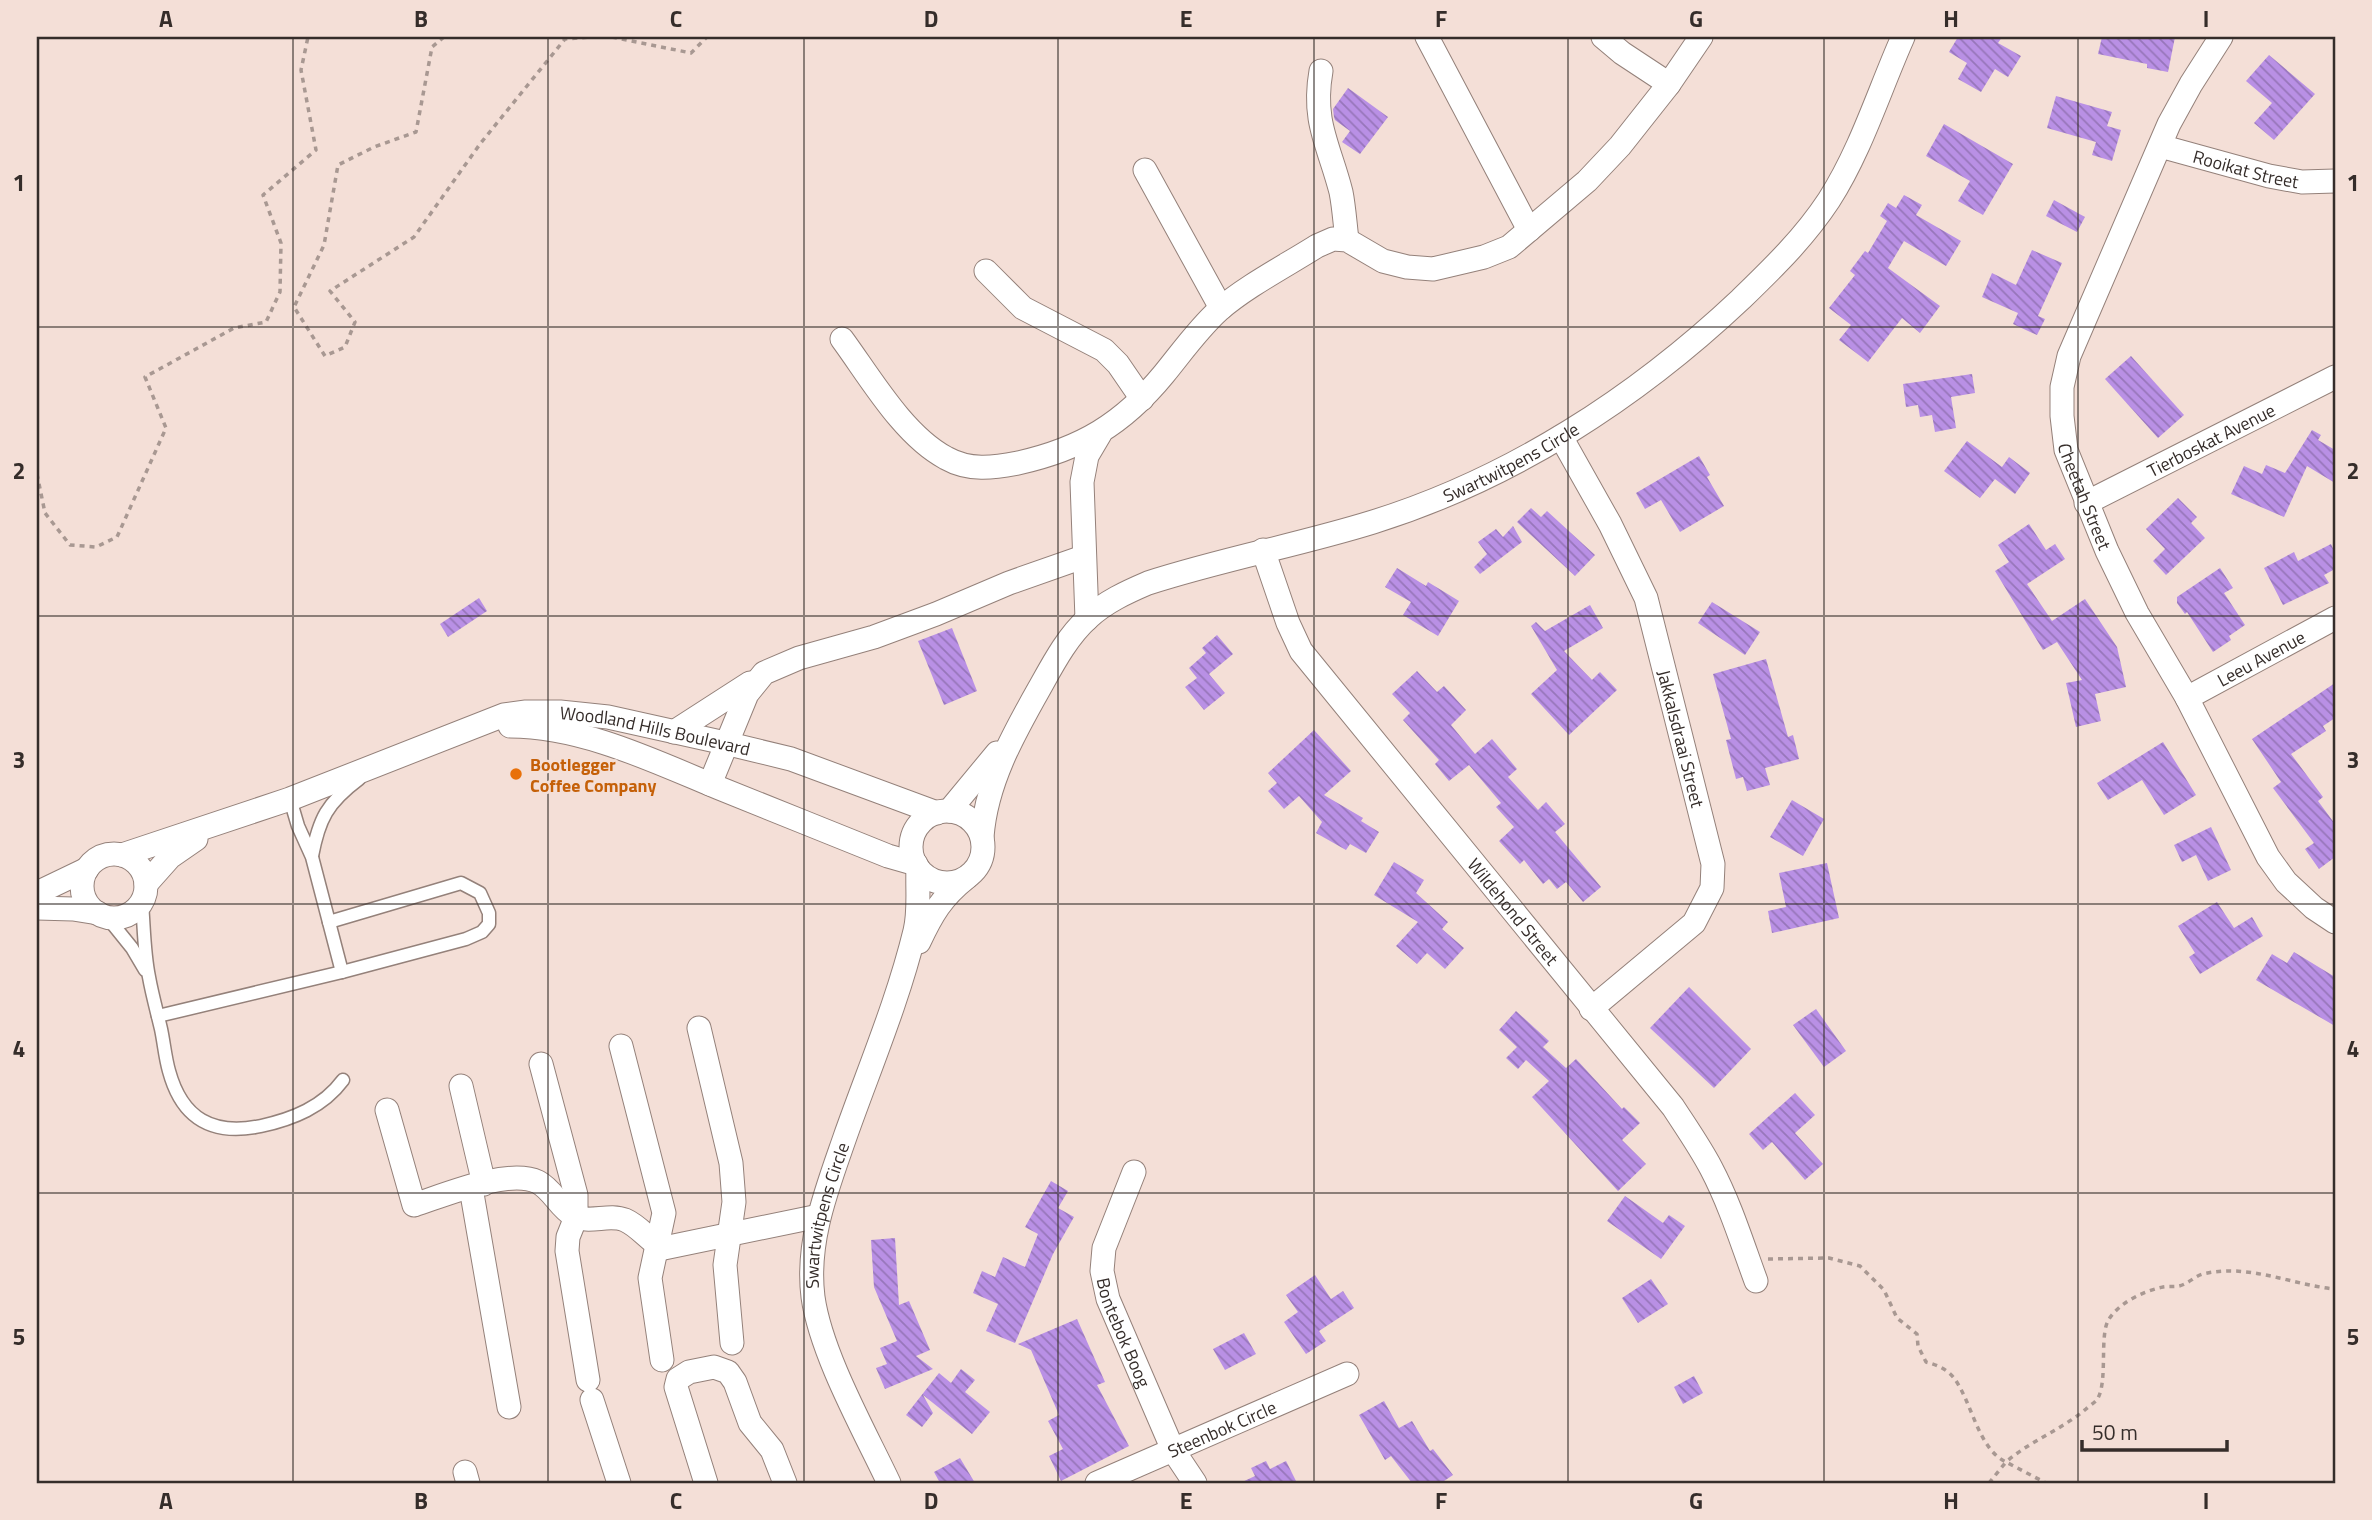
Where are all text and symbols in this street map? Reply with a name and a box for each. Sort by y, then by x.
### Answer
text: A [159,1,173,36]
text: B [414,1,428,36]
text: C [670,1,682,36]
text: D [924,1,938,36]
text: E [1180,1,1192,36]
text: F [1435,1,1447,36]
text: G [1689,1,1703,36]
text: H [1943,1,1959,36]
text: I [2203,1,2209,36]
street label: Rooikat Street [2190,142,2302,195]
text: 1 [13,165,25,200]
text: 1 [2347,165,2359,200]
street label: Tierboskat Avenue [2142,396,2280,484]
street label: Swartwitpens Circle [1438,415,1584,509]
street label: Cheetah Street [2052,442,2119,554]
text: 2 [13,453,25,488]
text: 2 [2347,453,2359,488]
street label: Leeu Avenue [2212,623,2310,693]
street label: Jakkalsdraai Street [1651,667,1712,811]
street label: Woodland Hills Boulevard [559,699,753,762]
text: 3 [13,742,25,777]
text: 3 [2347,742,2359,777]
place label: Bootlegger Coffee Company [530,751,656,799]
marker: Bootlegger Coffee Company [508,766,524,782]
street label: Wildehond Street [1461,852,1566,971]
text: 4 [13,1031,25,1066]
text: 4 [2347,1031,2359,1066]
street label: Swartwitpens Circle [798,1138,856,1290]
street label: Bontebok Boog [1090,1275,1158,1391]
text: 5 [13,1319,25,1354]
text: 5 [2347,1319,2359,1354]
street label: Steenbok Circle [1163,1393,1280,1464]
scale bar [2082,1408,2227,1452]
text: 50 m [2092,1416,2138,1448]
text: A [159,1483,173,1518]
text: B [414,1483,428,1518]
text: C [670,1483,682,1518]
text: D [924,1483,938,1518]
text: E [1180,1483,1192,1518]
text: F [1435,1483,1447,1518]
text: G [1689,1483,1703,1518]
text: H [1943,1483,1959,1518]
text: I [2203,1483,2209,1518]

